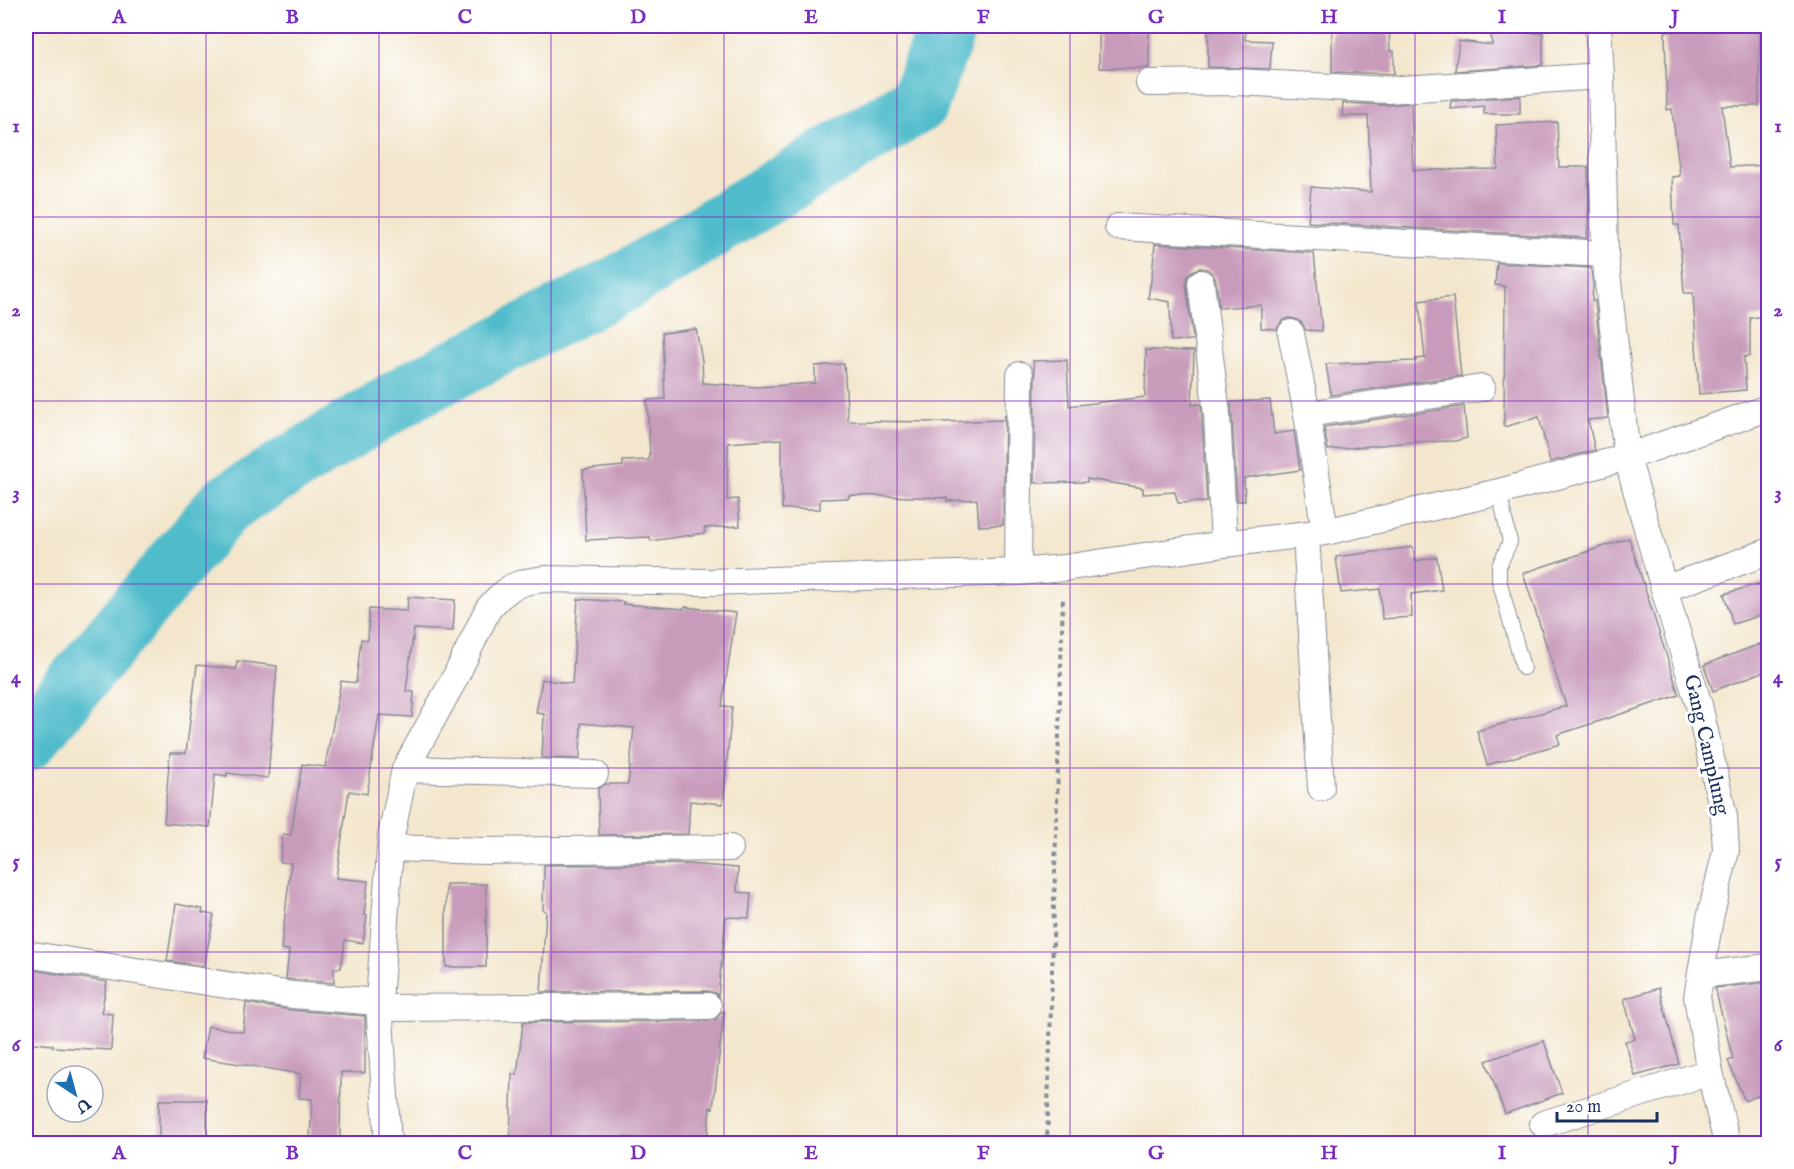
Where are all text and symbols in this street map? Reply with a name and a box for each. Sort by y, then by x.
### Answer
text: A [111,5,127,30]
text: B [285,5,299,30]
text: C [458,5,472,30]
text: D [630,5,646,30]
text: E [804,5,818,30]
text: F [977,5,990,30]
text: G [1148,5,1165,30]
text: H [1320,5,1338,30]
text: I [1498,5,1507,30]
text: J [1668,5,1680,30]
text: 1 [12,114,20,139]
text: 1 [1774,114,1782,139]
text: 2 [11,298,21,323]
text: 2 [1773,298,1783,323]
text: 3 [12,481,20,506]
text: 3 [1774,481,1782,506]
text: 4 [11,665,22,690]
text: 4 [1773,665,1784,690]
street label: Gang Camplung [1677,672,1735,819]
text: 5 [12,849,20,874]
text: 5 [1774,849,1782,874]
text: 6 [12,1033,22,1058]
text: 6 [1774,1033,1784,1058]
north arrow [45,1064,105,1124]
scale bar [1557,1085,1658,1123]
text: U [71,1092,95,1117]
text: 20 m [1566,1096,1601,1119]
text: A [111,1141,127,1166]
text: B [285,1141,299,1166]
text: C [458,1141,472,1166]
text: D [630,1141,646,1166]
text: E [804,1141,818,1166]
text: F [977,1141,990,1166]
text: G [1148,1141,1165,1166]
text: H [1320,1141,1338,1166]
text: I [1498,1141,1507,1166]
text: J [1668,1141,1680,1166]

